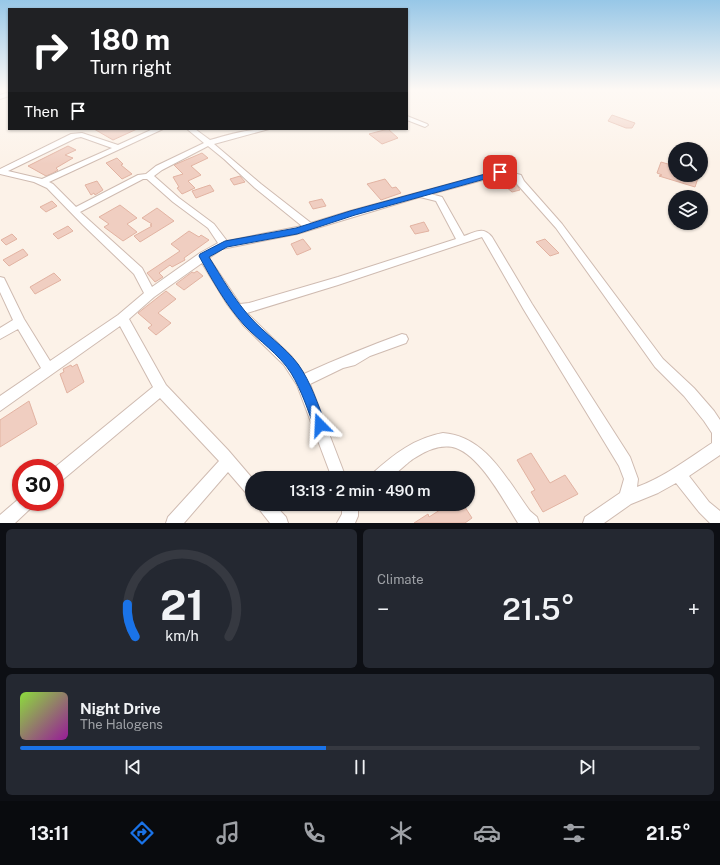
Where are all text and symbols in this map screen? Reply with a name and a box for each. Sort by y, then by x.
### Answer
text: 180 m [90,23,170,56]
icon: right [24,24,76,76]
text: Turn right [90,57,172,78]
icon: arrive [67,100,89,122]
text: Then [24,103,59,120]
map controls [668,142,708,230]
button: search [668,142,708,182]
pin [483,155,517,189]
icon: arrive [489,161,511,183]
button: layers [668,190,708,230]
position arrow [299,404,341,446]
speed limit sign: 30 [12,459,64,511]
text: 13:13 · 2 min · 490 m [289,482,431,499]
text: Climate [377,572,424,587]
text: 21 [159,579,204,628]
text: 21.5° [502,591,575,627]
text: − [377,596,389,622]
text: + [688,596,700,622]
text: km/h [165,626,198,643]
text: Night Drive [80,700,161,717]
text: The Halogens [80,717,163,732]
icon: previous [122,756,144,778]
icon: pause [349,756,371,778]
icon: next [576,756,598,778]
icon: directions [128,819,156,847]
icon: music [214,819,242,847]
icon: phone [300,819,328,847]
icon: climate [387,819,415,847]
icon: car [473,819,501,847]
icon: filters [560,819,588,847]
text: 13:11 [29,823,69,844]
text: 21.5° [646,823,691,844]

